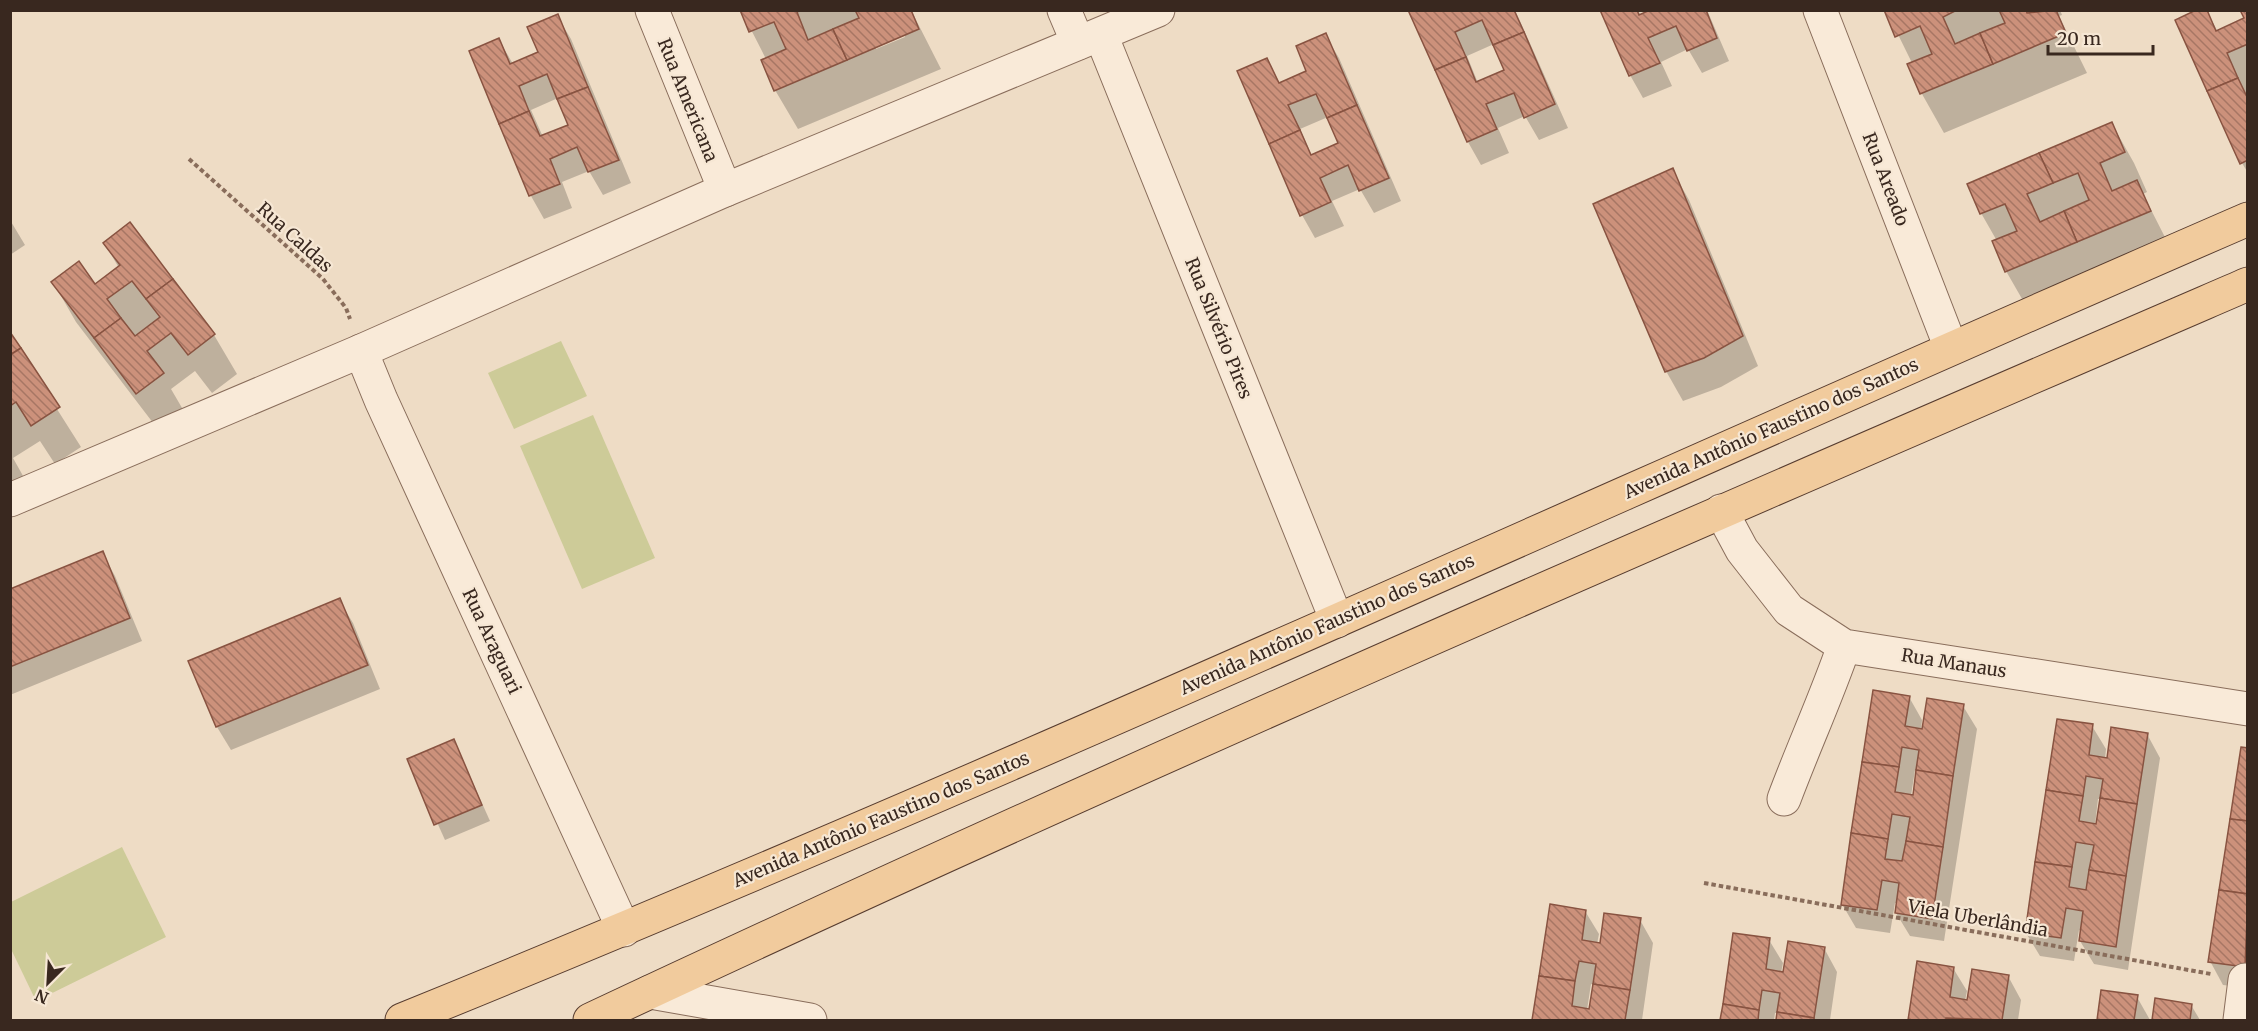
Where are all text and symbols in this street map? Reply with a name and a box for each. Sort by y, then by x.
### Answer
scale bar [2048,18,2153,56]
text: 20 m [2057,27,2101,50]
street label: Rua Americana [653,35,723,166]
street label: Rua Areado [1858,129,1914,229]
street label: Rua Caldas [252,197,338,277]
street label: Rua Silvério Pires [1180,254,1258,402]
street label: Avenida Antônio Faustino dos Santos [1619,352,1922,504]
street label: Avenida Antônio Faustino dos Santos [1175,548,1478,700]
street label: Rua Araguari [458,585,527,698]
street label: Rua Manaus [1900,643,2008,683]
street label: Avenida Antônio Faustino dos Santos [728,746,1033,892]
street label: Viela Uberlândia [1905,894,2050,942]
north arrow [18,953,78,1013]
text: N [32,985,52,1008]

